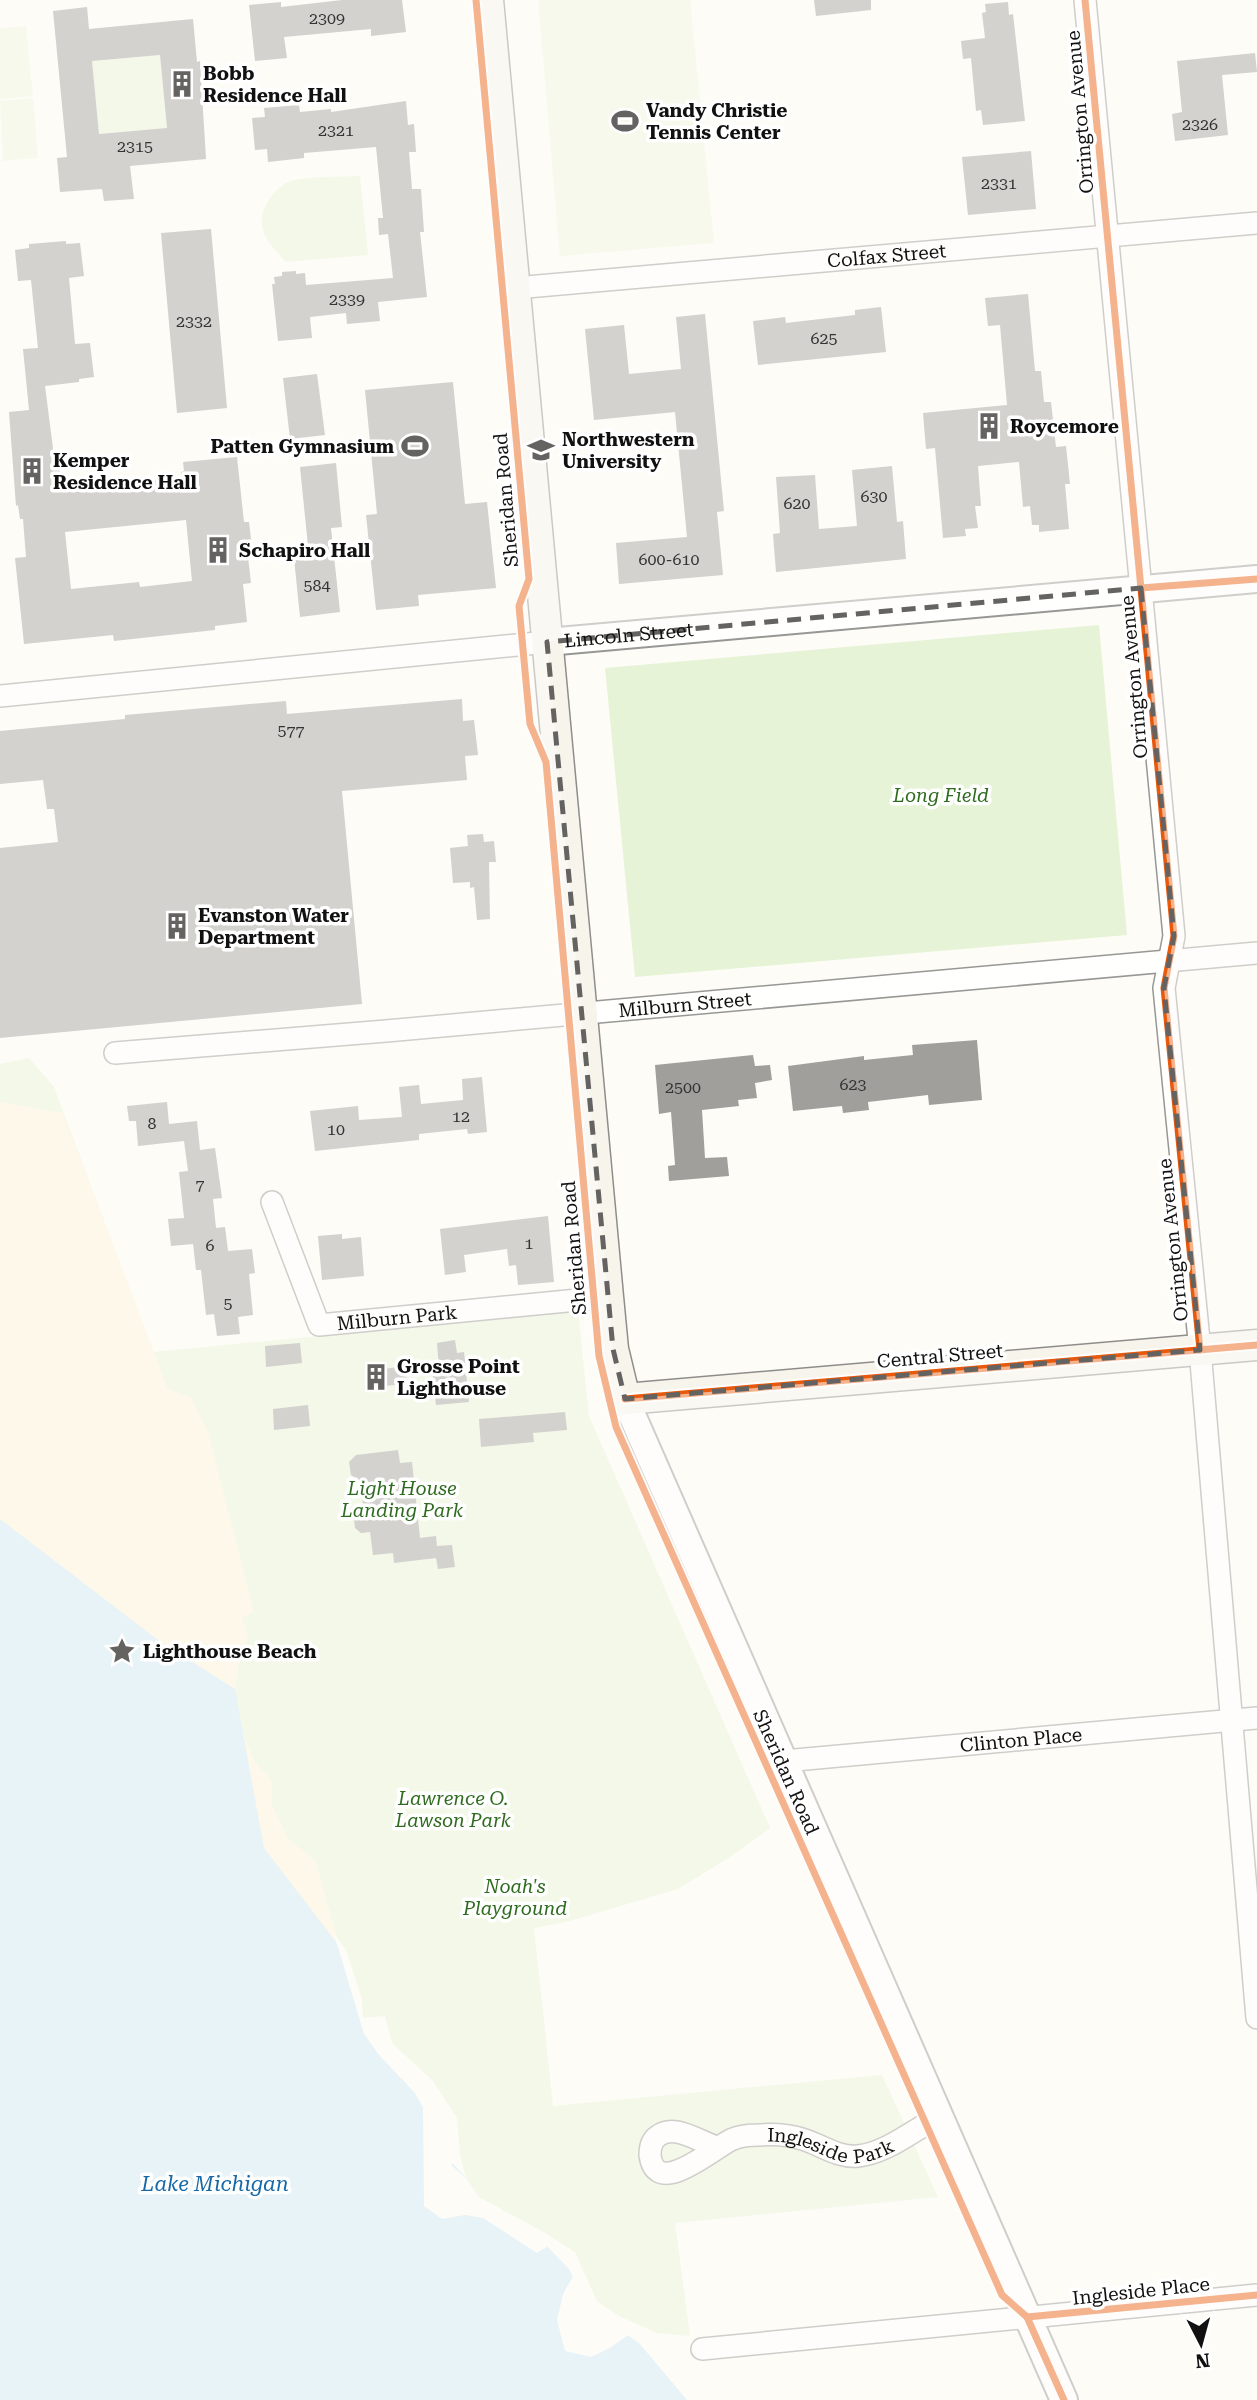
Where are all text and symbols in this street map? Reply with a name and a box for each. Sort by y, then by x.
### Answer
house number: 2309 [309,9,345,28]
street label: Orrington Avenue [1061,29,1099,195]
place label: Bobb Residence Hall [203,62,347,107]
building icon: Bobb Residence Hall [167,69,197,99]
place label: Vandy Christie Tennis Center [646,99,787,144]
sports icon: Vandy Christie Tennis Center [610,106,640,136]
house number: 2326 [1182,115,1218,134]
house number: 2321 [318,121,354,140]
house number: 2315 [117,137,153,156]
house number: 2331 [981,174,1017,193]
street label: Colfax Street [826,239,947,272]
house number: 2339 [329,290,365,309]
house number: 2332 [176,312,212,331]
house number: 625 [811,329,837,348]
building icon: Roycemore [974,411,1004,441]
place label: Roycemore [1010,415,1119,438]
place label: Northwestern University [562,428,695,473]
sports icon: Patten Gymnasium [400,431,430,461]
street label: Sheridan Road [489,432,523,568]
place label: Patten Gymnasium [210,435,395,458]
school or university icon: Northwestern University [526,435,556,465]
place label: Kemper Residence Hall [53,449,197,494]
building icon: Kemper Residence Hall [17,456,47,486]
house number: 630 [861,487,887,506]
house number: 620 [784,494,810,513]
building icon: Schapiro Hall [203,535,233,565]
place label: Schapiro Hall [239,539,370,562]
house number: 600-610 [639,550,699,569]
house number: 584 [304,576,330,595]
street label: Orrington Avenue [1115,594,1153,760]
street label: Lincoln Street [563,618,694,652]
house number: 577 [278,721,304,740]
park label: Long Field [892,784,989,807]
place label: Evanston Water Department [198,904,349,949]
building icon: Evanston Water Department [162,911,192,941]
street label: Milburn Street [617,987,752,1022]
house number: 623 [840,1075,866,1094]
house number: 2500 [665,1078,701,1097]
house number: 12 [452,1107,470,1126]
house number: 8 [148,1114,157,1133]
house number: 10 [327,1120,345,1139]
street label: Orrington Avenue [1153,1157,1193,1323]
house number: 7 [196,1175,205,1194]
street label: Sheridan Road [557,1180,591,1316]
house number: 1 [525,1234,534,1253]
house number: 6 [206,1236,215,1255]
house number: 5 [224,1294,233,1313]
street label: Milburn Park [336,1300,458,1335]
street label: Central Street [876,1339,1004,1373]
place label: Grosse Point Lighthouse [397,1355,520,1400]
building icon: Grosse Point Lighthouse [361,1362,391,1392]
park label: Light House Landing Park [340,1477,464,1522]
place icon: Lighthouse Beach [107,1636,137,1666]
place label: Lighthouse Beach [143,1640,317,1663]
street label: Sheridan Road [748,1706,824,1838]
street label: Clinton Place [959,1722,1083,1756]
park label: Lawrence O. Lawson Park [394,1787,511,1832]
park label: Noah's Playground [462,1875,567,1920]
street label: Ingleside Park [767,2123,898,2168]
water label: Lake Michigan [140,2172,289,2196]
street label: Ingleside Place [1071,2272,1211,2310]
north arrow [1166,2309,1236,2379]
text: N [1194,2348,1211,2373]

